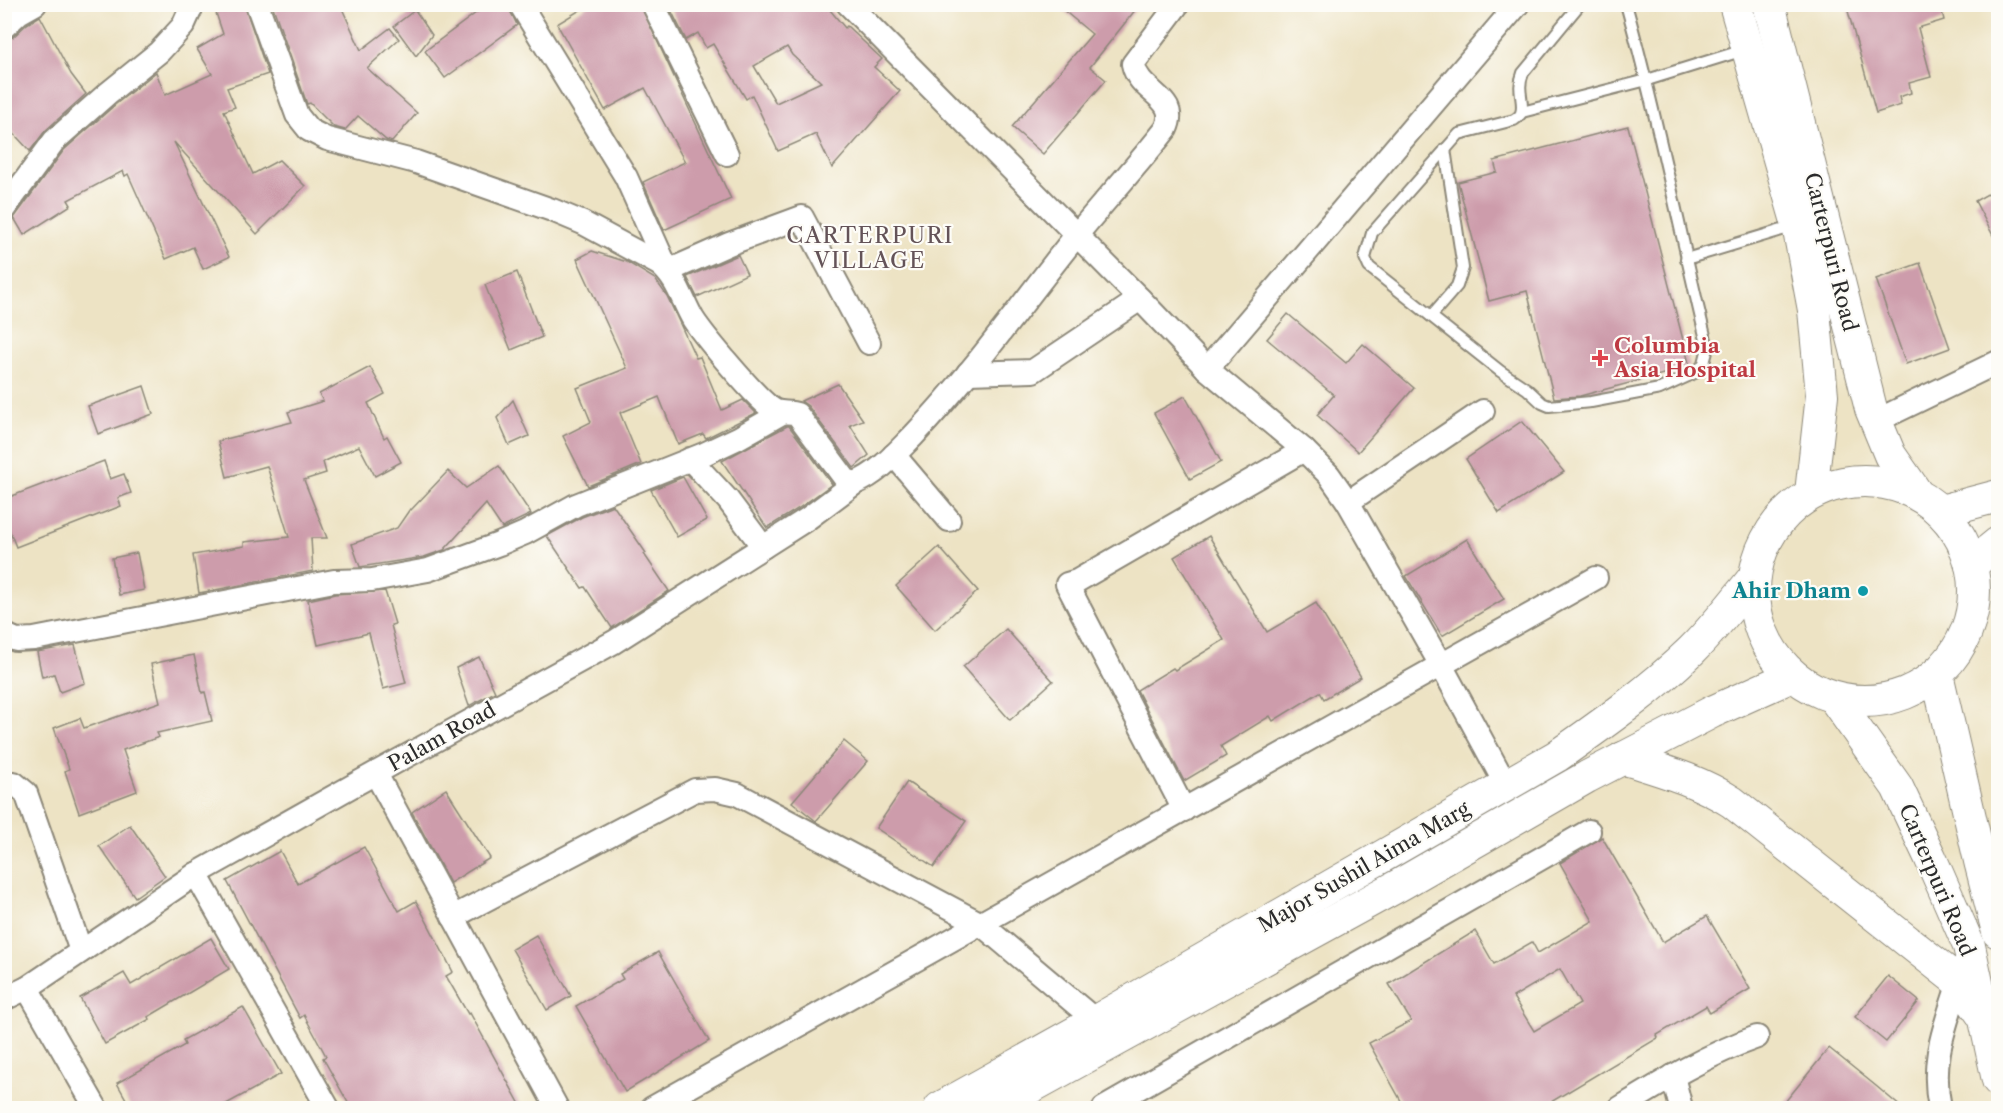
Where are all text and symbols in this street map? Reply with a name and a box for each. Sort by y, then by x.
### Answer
street label: Carterpuri Road [1800,170,1863,334]
district label: CARTERPURI VILLAGE [786,222,954,274]
place label: Columbia Asia Hospital [1613,333,1756,382]
marker: Columbia Asia Hospital [1591,349,1609,367]
place label: Ahir Dham [1731,578,1851,603]
marker: Ahir Dham [1856,584,1870,598]
street label: Palam Road [384,697,500,776]
street label: Major Sushil Aima Marg [1254,795,1475,937]
street label: Carterpuri Road [1894,800,1981,960]

